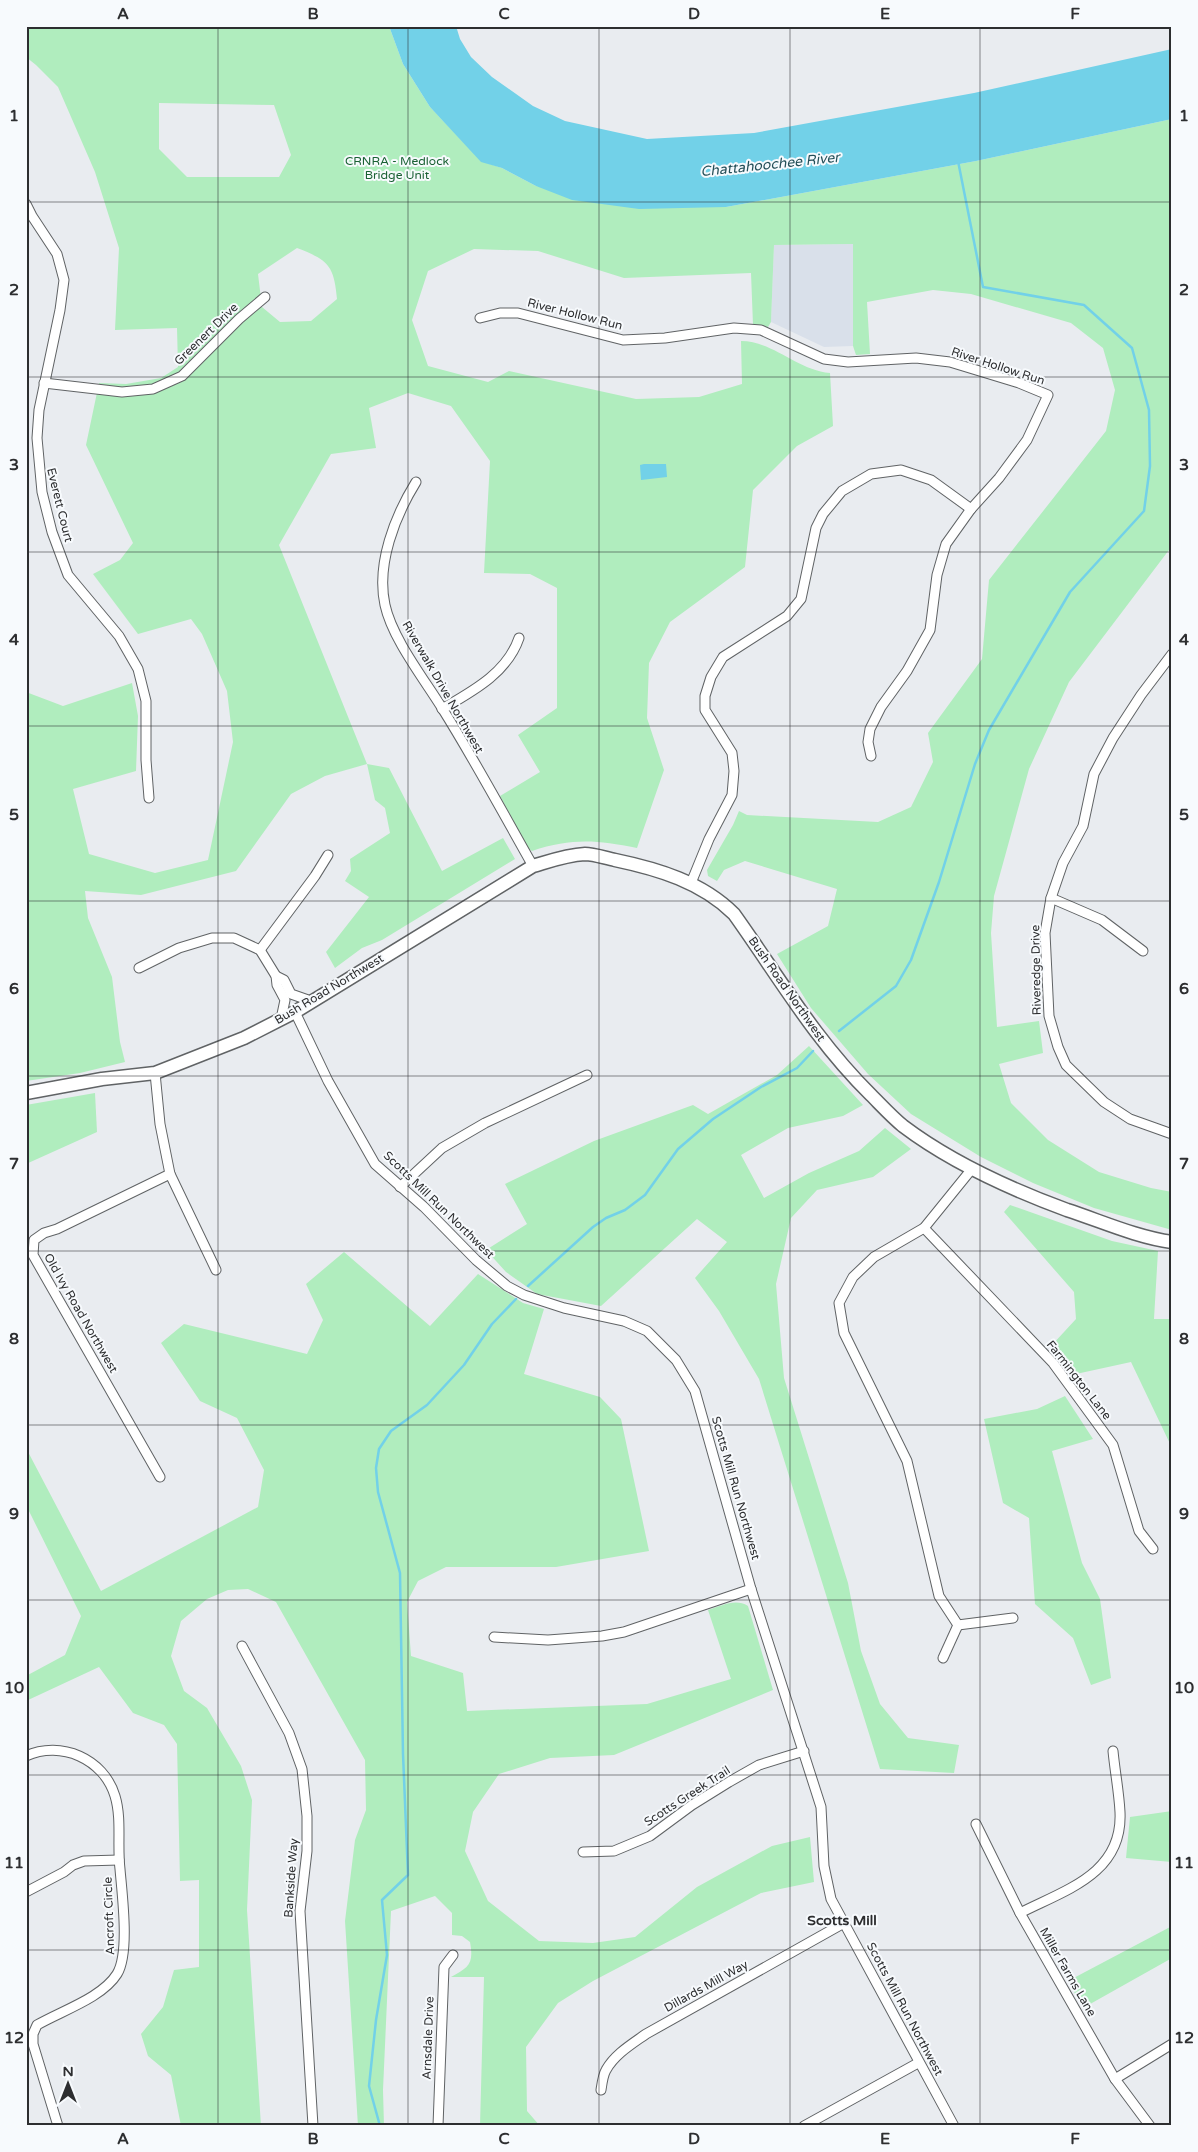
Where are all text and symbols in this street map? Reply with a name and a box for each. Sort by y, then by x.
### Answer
text: A [117,4,129,24]
text: B [307,4,319,24]
text: C [498,4,510,24]
text: D [688,4,700,24]
text: E [880,4,890,24]
text: F [1070,4,1080,24]
text: 1 [9,106,19,126]
text: 1 [1179,106,1189,126]
water label: Chattahoochee River [700,149,842,180]
park label: CRNRA - Medlock Bridge Unit [345,154,450,182]
text: 2 [9,280,19,300]
text: 2 [1179,280,1189,300]
street label: River Hollow Run [526,295,624,333]
street label: Greenert Drive [171,300,241,368]
street label: River Hollow Run [949,344,1047,388]
text: 3 [9,455,19,475]
text: 3 [1179,455,1189,475]
street label: Everett Court [44,466,76,544]
street label: Riverwalk Drive Northwest [399,618,487,756]
text: 4 [9,630,19,650]
text: 4 [1179,630,1189,650]
text: 5 [9,805,19,825]
text: 5 [1179,805,1189,825]
street label: Riveredge Drive [1028,924,1044,1015]
street label: Bush Road Northwest [746,934,829,1044]
street label: Bush Road Northwest [272,951,386,1027]
text: 6 [9,979,19,999]
text: 6 [1179,979,1189,999]
street label: Scotts Mill Run Northwest [381,1148,498,1262]
text: 7 [9,1154,19,1174]
text: 7 [1179,1154,1189,1174]
street label: Old Ivy Road Northwest [41,1251,121,1376]
text: 8 [9,1329,19,1349]
text: 8 [1179,1329,1189,1349]
street label: Farmington Lane [1044,1338,1114,1423]
street label: Scotts Mill Run Northwest [709,1415,763,1562]
text: 9 [9,1504,19,1524]
text: 9 [1179,1504,1189,1524]
text: 10 [4,1678,24,1698]
text: 10 [1174,1678,1194,1698]
street label: Scotts Greek Trail [641,1763,733,1829]
street label: Bankside Way [281,1837,301,1918]
text: 11 [4,1853,24,1873]
text: 11 [1174,1853,1194,1873]
street label: Ancroft Circle [101,1876,117,1955]
district label: Scotts Mill [807,1912,877,1929]
street label: Miller Farms Lane [1037,1925,1099,2019]
street label: Scotts Mill Run Northwest [864,1940,946,2078]
street label: Dillards Mill Way [662,1957,751,2015]
street label: Arnsdale Drive [420,1996,436,2080]
text: 12 [4,2028,24,2048]
text: 12 [1174,2028,1194,2048]
north arrow [42,2060,92,2110]
text: N [62,2063,74,2080]
text: A [117,2129,129,2149]
text: B [307,2129,319,2149]
text: C [498,2129,510,2149]
text: D [688,2129,700,2149]
text: E [880,2129,890,2149]
text: F [1070,2129,1080,2149]

